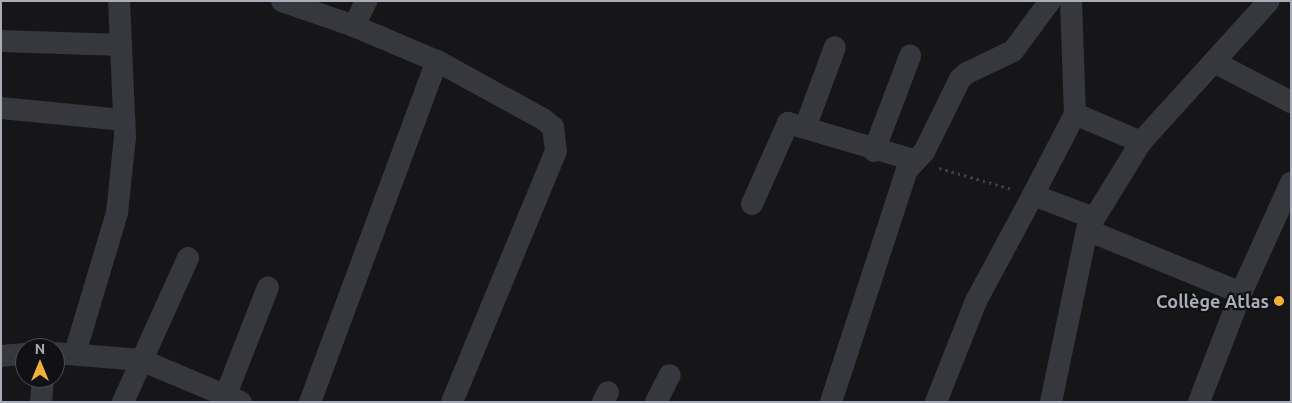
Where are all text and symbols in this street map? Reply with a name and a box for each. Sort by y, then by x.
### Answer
place label: Collège Atlas [1156,290,1269,312]
marker: Collège Atlas [1273,295,1285,307]
north arrow [15,338,65,388]
text: N [35,341,45,357]

